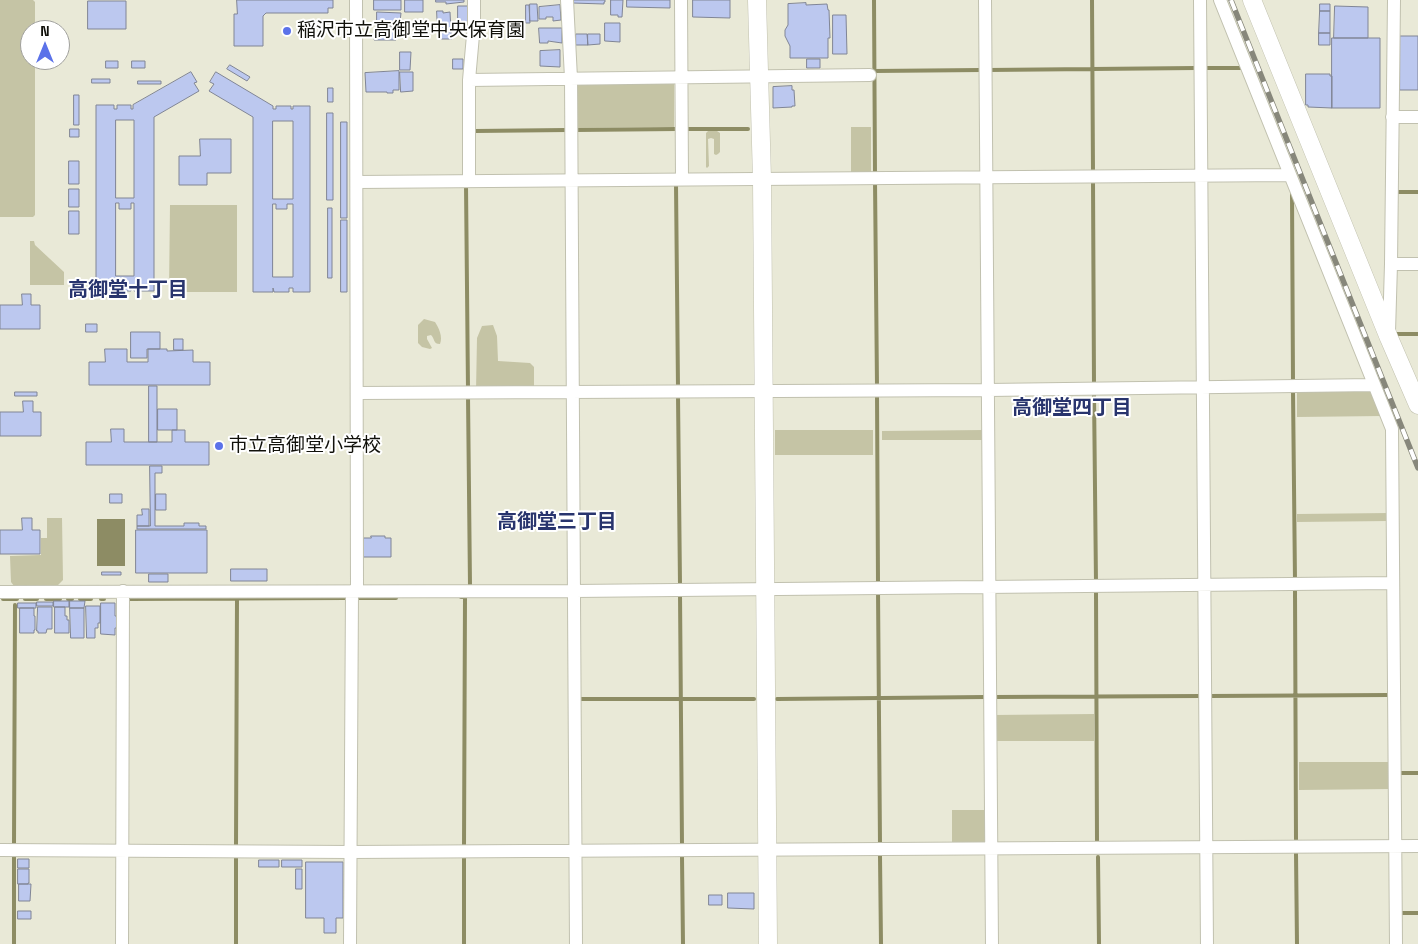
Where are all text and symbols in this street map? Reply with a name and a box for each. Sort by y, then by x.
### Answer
north arrow [20,20,70,70]
place label: 稲沢市立高御堂中央保育園 [297,20,525,42]
text: N [40,22,50,40]
marker: 稲沢市立高御堂中央保育園 [281,25,293,37]
district label: 高御堂十丁目 [68,279,188,303]
district label: 高御堂四丁目 [1012,397,1132,421]
place label: 市立高御堂小学校 [229,435,381,457]
marker: 市立高御堂小学校 [213,440,225,452]
district label: 高御堂三丁目 [497,511,617,535]

